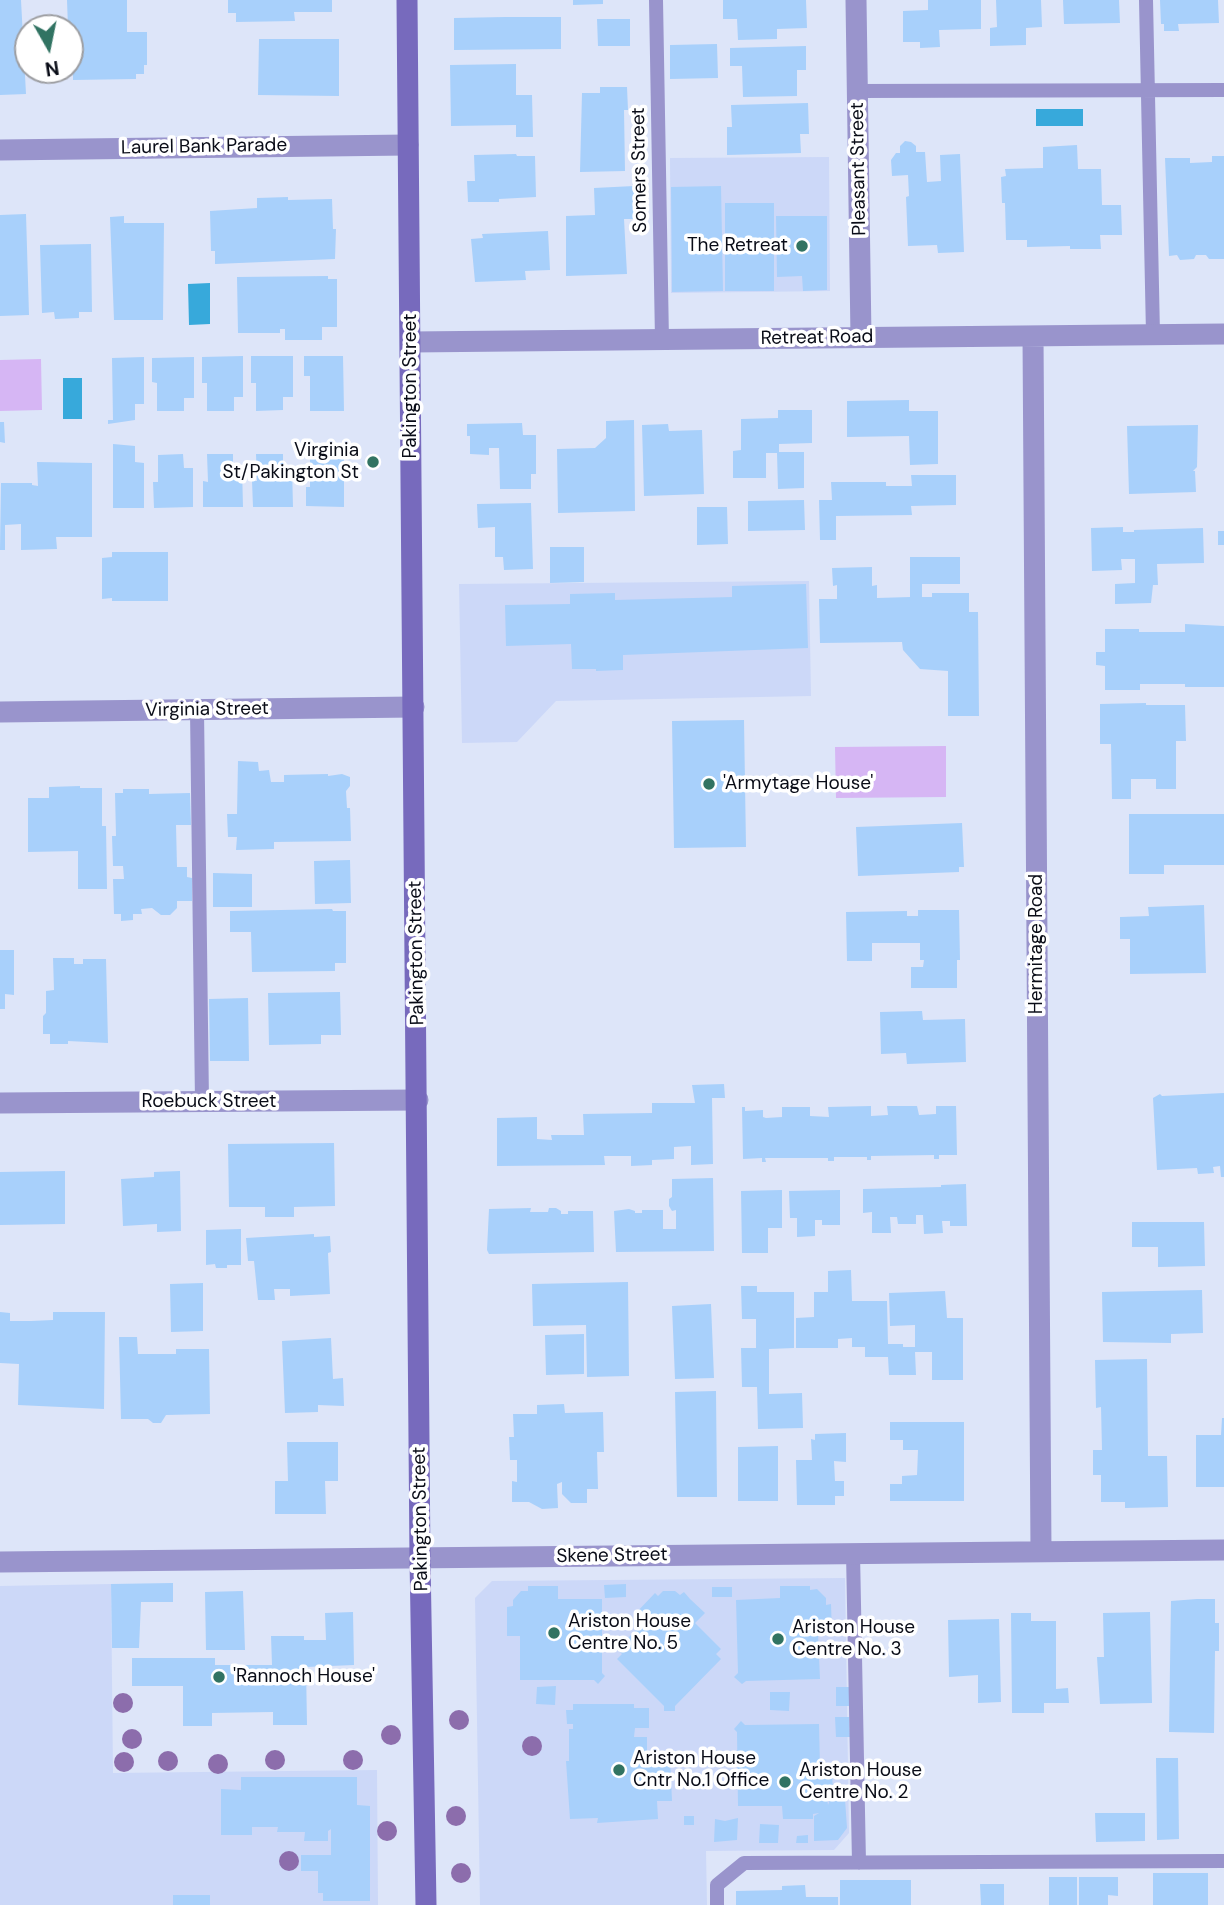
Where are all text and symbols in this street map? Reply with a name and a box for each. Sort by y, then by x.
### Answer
north arrow [14,14,84,84]
text: N [43,55,61,82]
street label: Pleasant Street [846,102,872,236]
street label: Somers Street [628,107,652,233]
street label: Laurel Bank Parade [121,134,287,160]
place label: The Retreat [687,235,788,257]
marker: The Retreat [794,238,810,254]
street label: Pakington Street [400,314,422,458]
street label: Retreat Road [760,326,874,350]
place label: Virginia St/Pakington St [223,440,359,484]
marker: Virginia St/Pakington St [365,454,381,470]
street label: Virginia Street [145,698,269,722]
place label: 'Armytage House' [723,773,873,795]
marker: 'Armytage House' [701,776,717,792]
street label: Hermitage Road [1026,874,1048,1014]
street label: Pakington Street [404,880,430,1026]
street label: Roebuck Street [142,1091,276,1113]
street label: Pakington Street [408,1446,434,1592]
street label: Skene Street [556,1544,668,1568]
place label: Ariston House Centre No. 5 [568,1611,691,1655]
place label: Ariston House Centre No. 3 [792,1617,915,1661]
marker: Ariston House Centre No. 5 [546,1625,562,1641]
marker: Ariston House Centre No. 3 [770,1631,786,1647]
place label: 'Rannoch House' [233,1666,375,1688]
marker: 'Rannoch House' [211,1669,227,1685]
place label: Ariston House Cntr No.1 Office [633,1748,769,1792]
place label: Ariston House Centre No. 2 [799,1760,922,1804]
marker: Ariston House Cntr No.1 Office [611,1762,627,1778]
marker: Ariston House Centre No. 2 [777,1774,793,1790]

